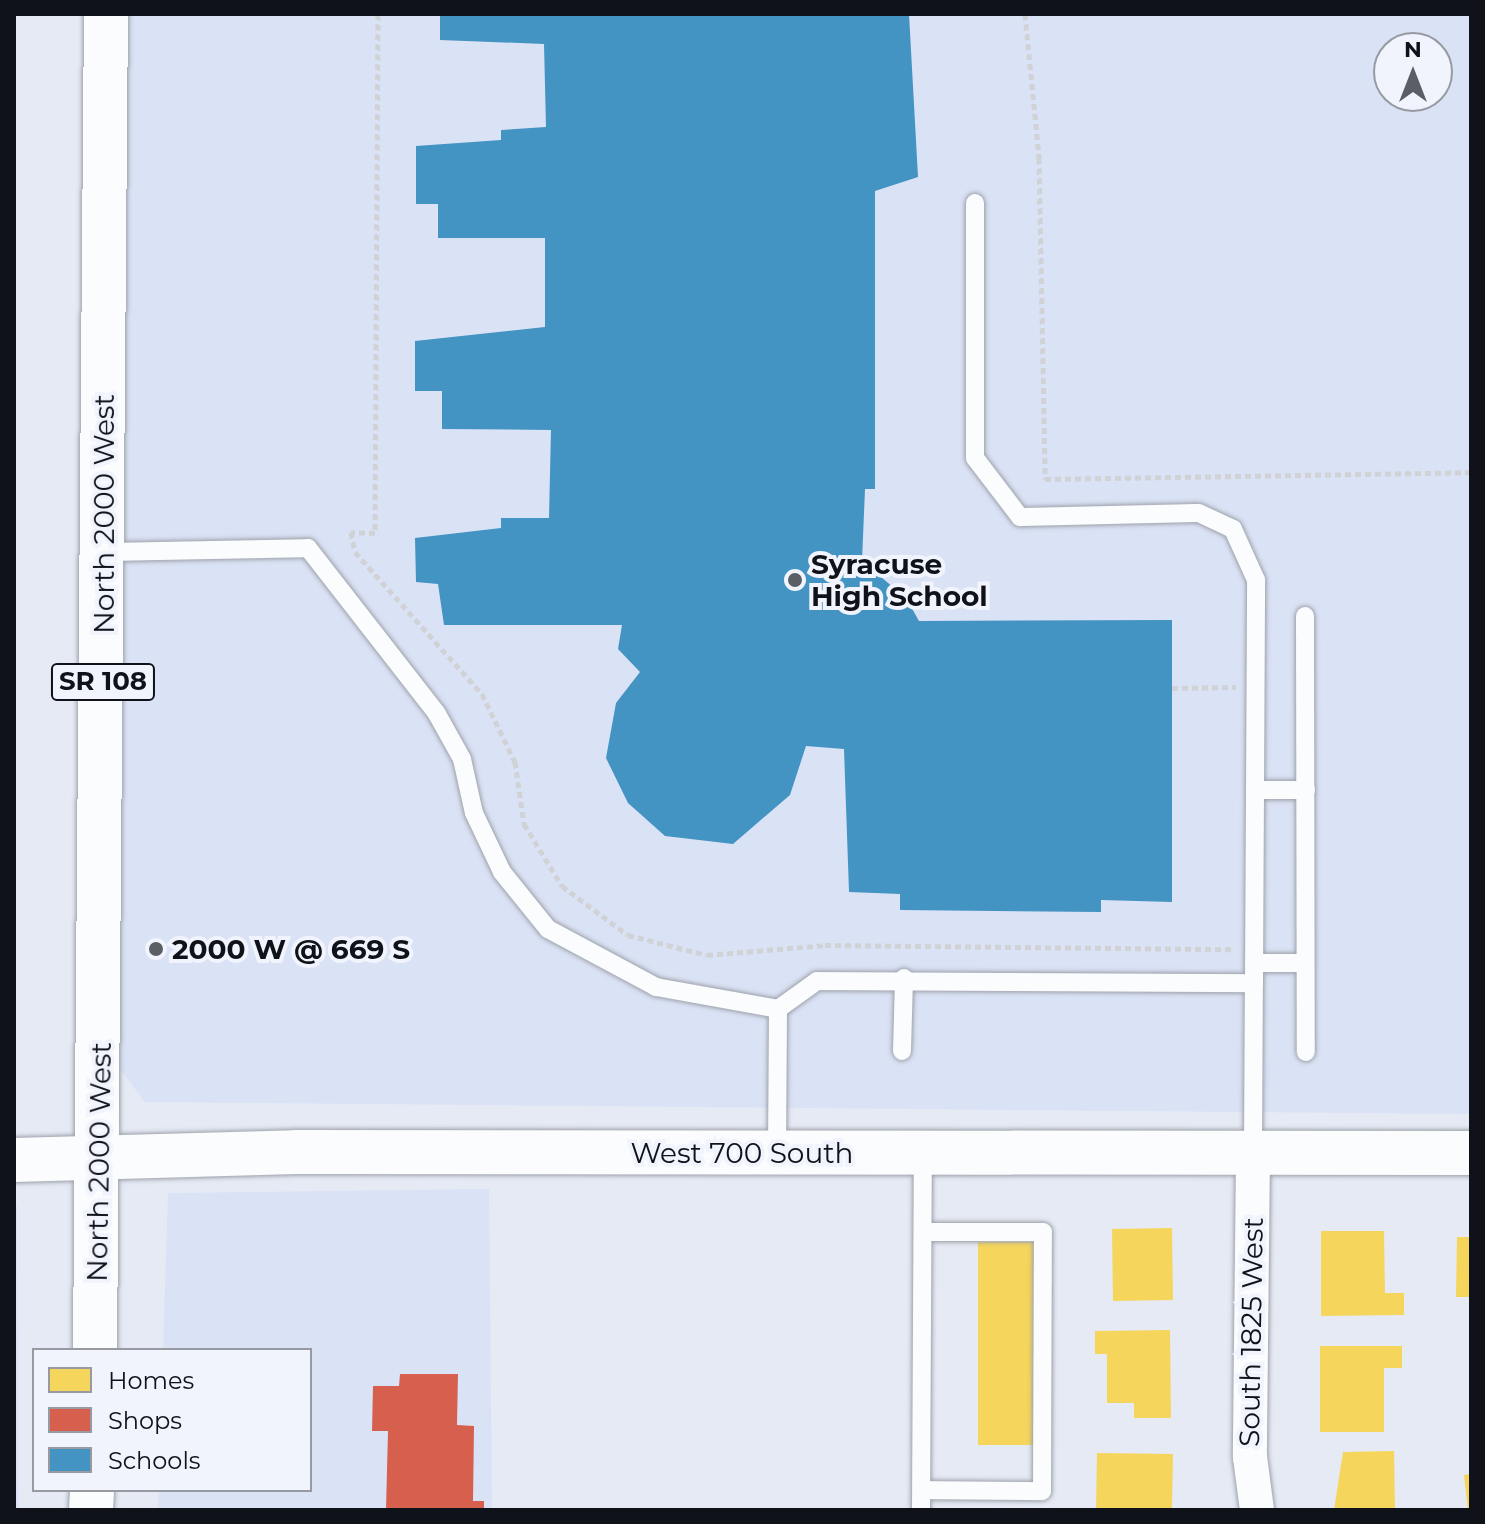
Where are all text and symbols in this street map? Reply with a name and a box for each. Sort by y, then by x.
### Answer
north arrow [1373,32,1453,112]
text: N [1404,36,1422,63]
street label: North 2000 West [87,394,121,634]
place label: Syracuse High School [811,547,988,613]
marker: Syracuse High School [786,571,804,589]
road number: SR 108 [49,660,157,704]
place label: 2000 W @ 669 S [172,932,410,966]
marker: 2000 W @ 669 S [147,940,165,958]
street label: North 2000 West [80,1042,118,1282]
street label: West 700 South [630,1136,854,1170]
street label: South 1825 West [1232,1217,1270,1447]
legend [32,1348,312,1492]
text: Homes [108,1366,194,1395]
text: Shops [108,1406,182,1435]
text: Schools [108,1446,201,1475]

